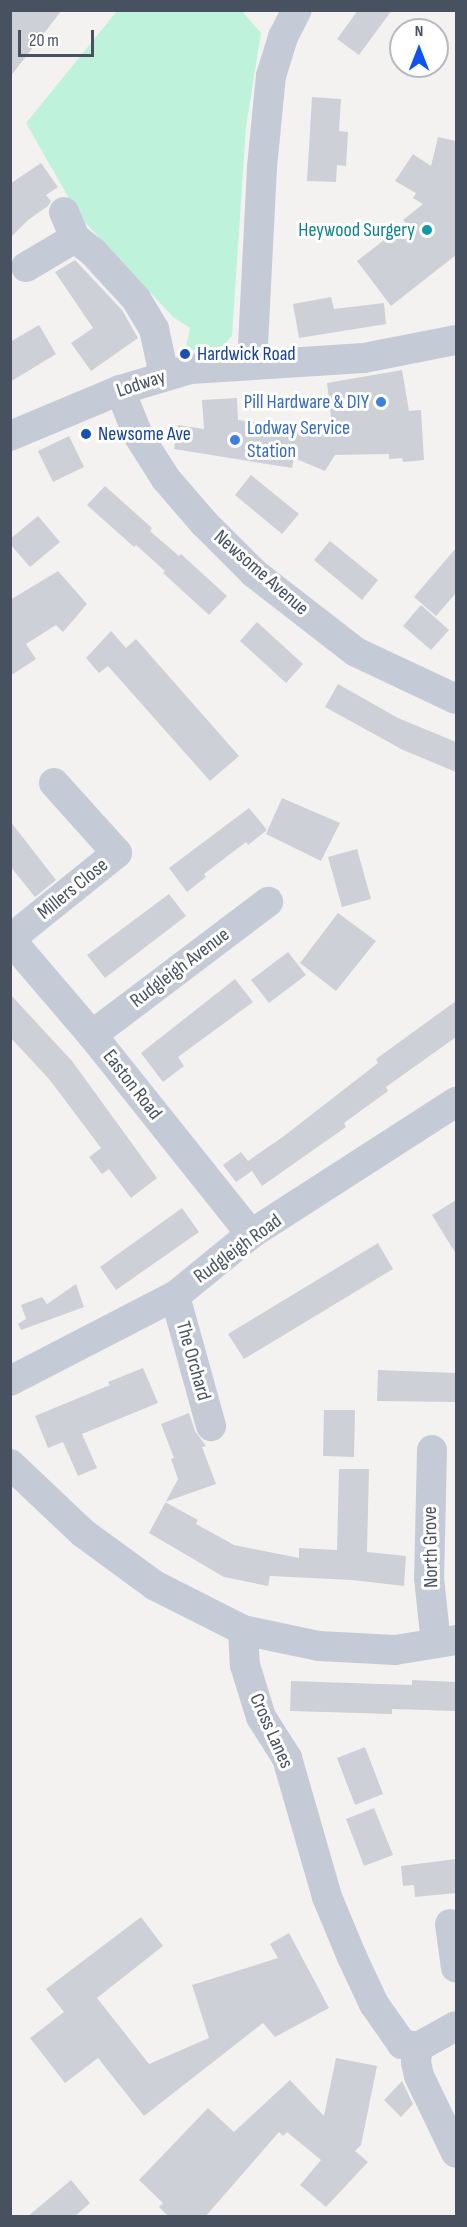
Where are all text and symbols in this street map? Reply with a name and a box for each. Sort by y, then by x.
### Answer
scale bar [21,18,98,56]
north arrow [389,18,449,78]
text: N [415,22,423,41]
text: 20 m [29,30,59,51]
place label: Heywood Surgery [298,218,415,242]
marker: Heywood Surgery [420,223,434,237]
place label: Hardwick Road [197,342,296,366]
marker: Hardwick Road [178,347,192,361]
street label: Lodway [113,365,169,403]
place label: Pill Hardware & DIY [244,390,369,414]
marker: Pill Hardware & DIY [374,395,388,409]
place label: Lodway Service Station [247,416,350,463]
place label: Newsome Ave [98,422,191,446]
marker: Newsome Ave [79,427,93,441]
marker: Lodway Service Station [228,433,242,447]
street label: Newsome Avenue [209,525,313,621]
street label: Millers Close [33,853,113,925]
street label: Rudgleigh Avenue [126,923,234,1013]
street label: Easton Road [97,1045,167,1125]
street label: Rudgleigh Road [190,1209,286,1289]
street label: The Orchard [170,1319,216,1403]
street label: North Grove [418,1506,444,1588]
street label: Cross Lanes [244,1690,298,1772]

